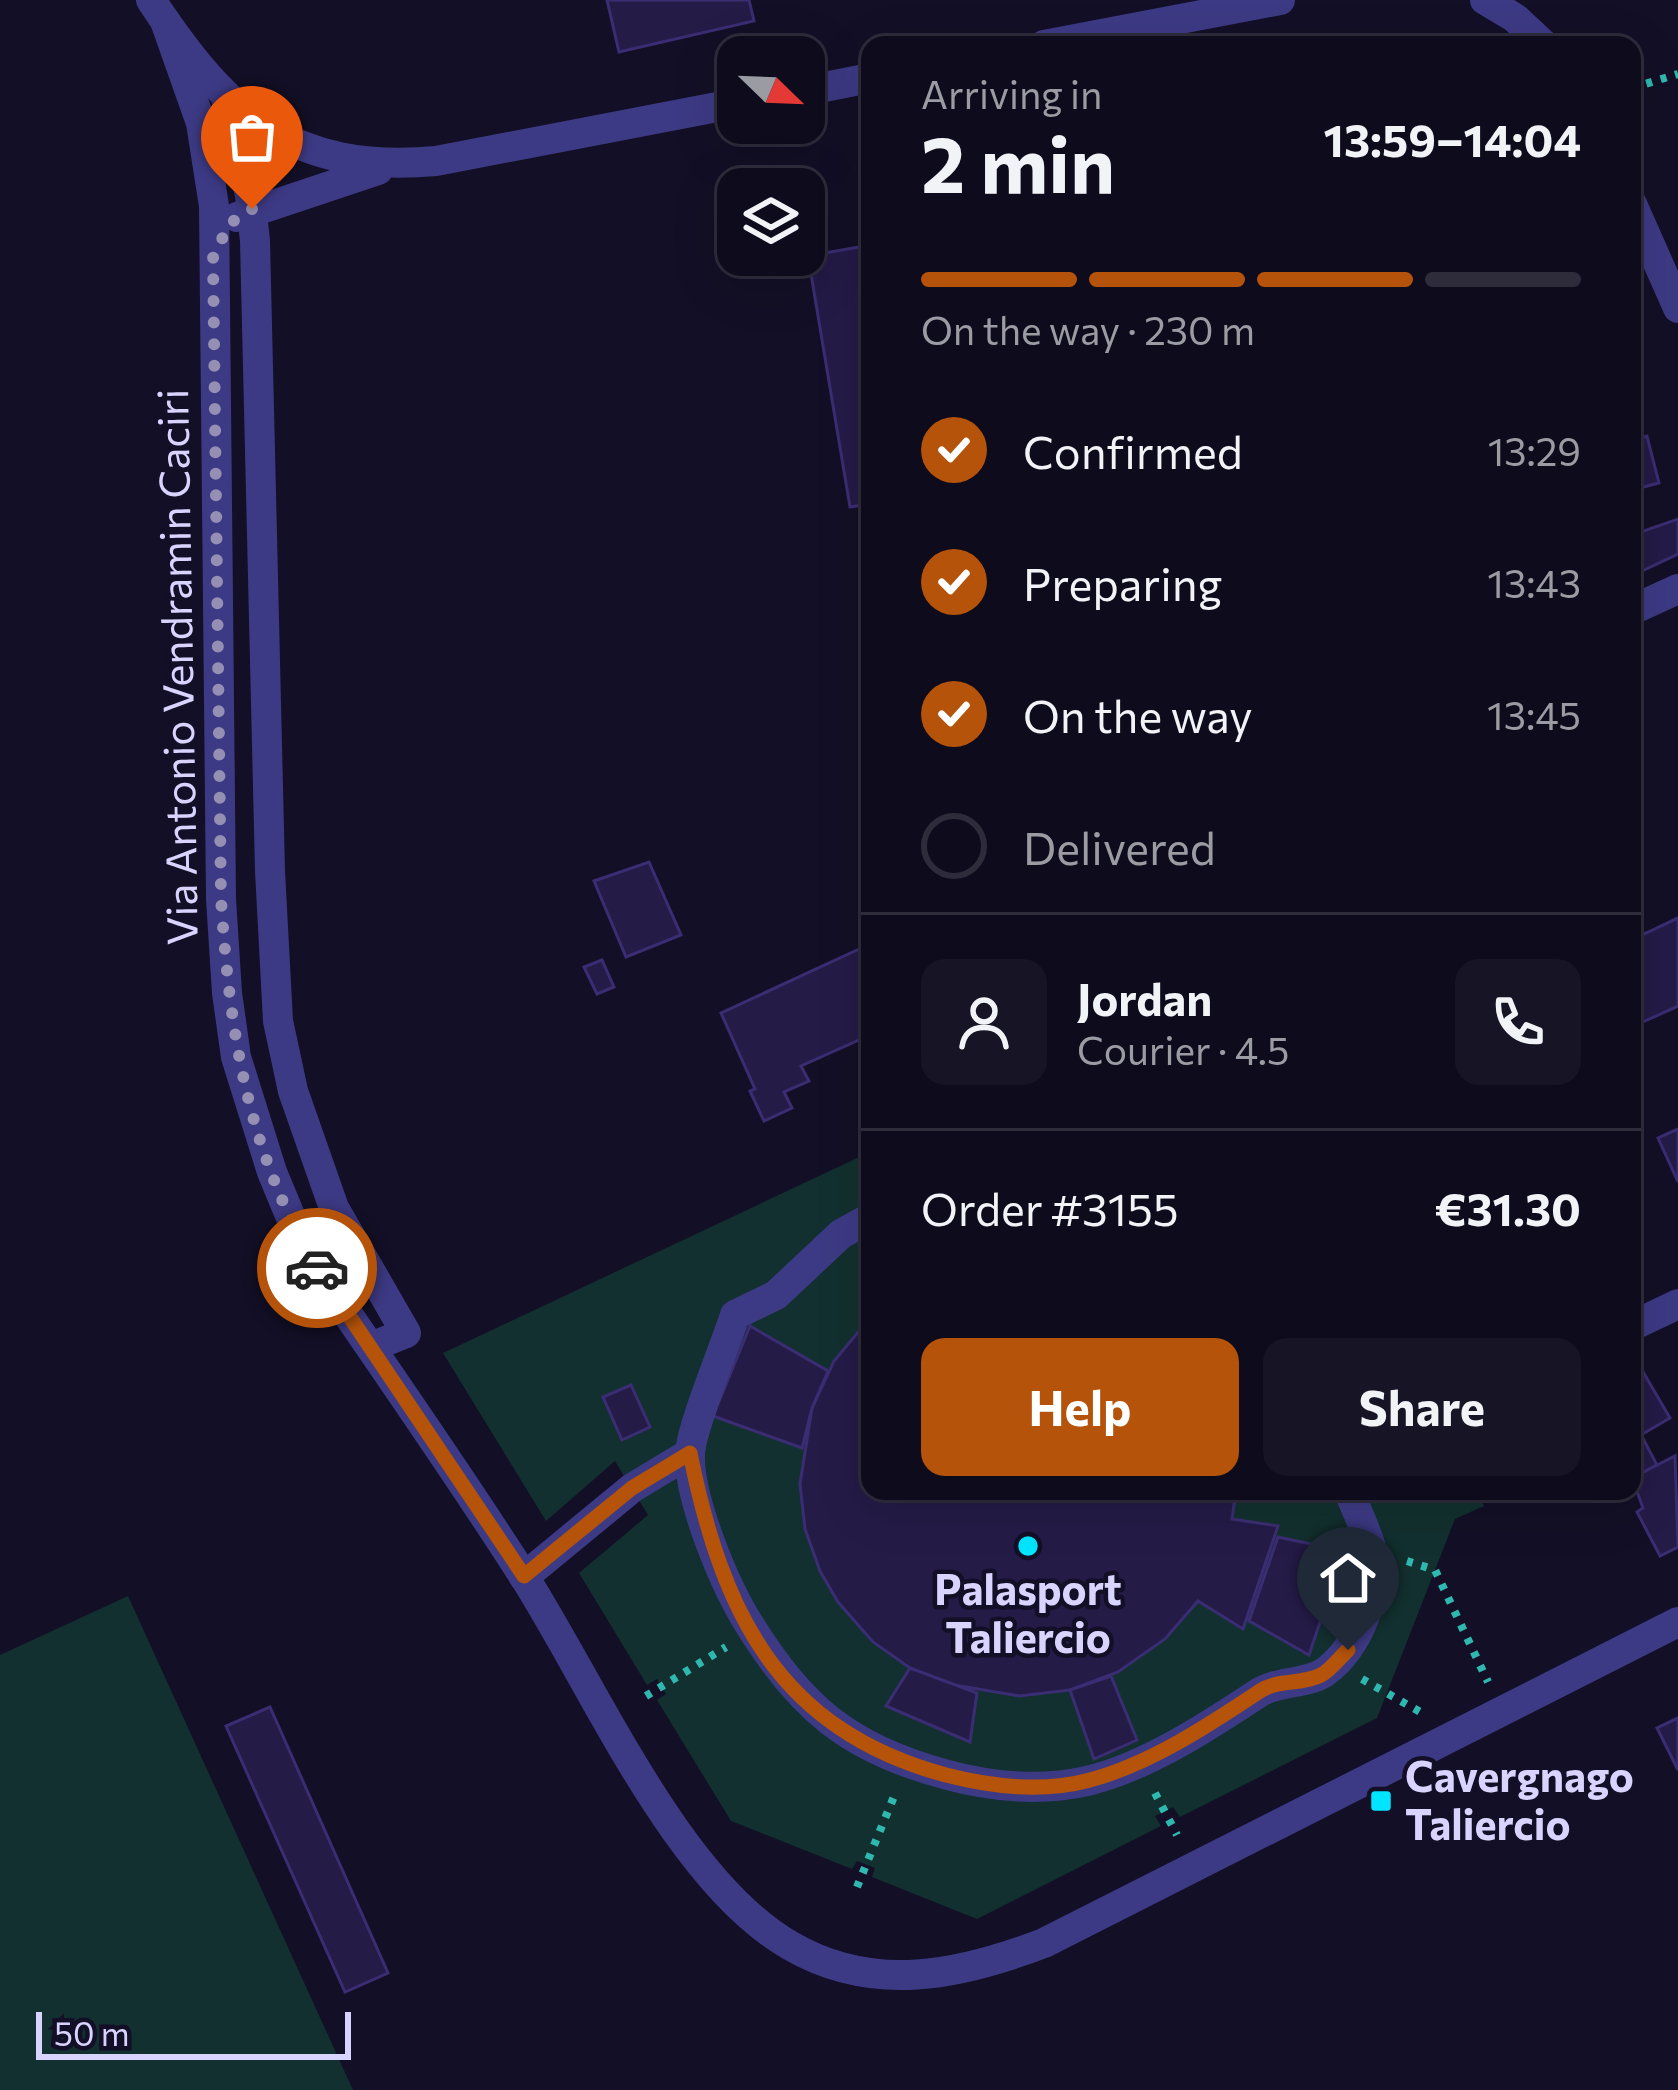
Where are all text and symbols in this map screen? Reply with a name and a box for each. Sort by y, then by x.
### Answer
north arrow [717,36,825,144]
map controls [717,36,825,276]
text: Arriving in [921,69,1102,117]
pin [201,86,303,209]
icon: bag [219,104,285,170]
text: 13:59–14:04 [1324,111,1581,166]
text: 2 min [921,114,1115,209]
button: layers [717,168,825,276]
text: On the way · 230 m [921,305,1255,353]
street label: Via Antonio Vendramin Caciri [145,388,207,946]
icon: check [921,417,987,483]
text: Confirmed [1023,423,1243,478]
text: 13:29 [1488,426,1581,474]
icon: check [921,549,987,615]
text: Preparing [1023,555,1222,610]
text: 13:43 [1487,558,1581,606]
icon: check [921,681,987,747]
text: On the way [1023,687,1253,742]
text: 13:45 [1487,690,1581,738]
text: Delivered [1023,819,1216,874]
button: person [921,959,1047,1085]
button: phone [1455,959,1581,1085]
text: Jordan [1077,970,1212,1025]
text: Courier · 4.5 [1077,1025,1289,1073]
text: Order #3155 [921,1180,1179,1235]
text: €31.30 [1435,1180,1581,1235]
courier [257,1208,377,1328]
icon: car [284,1235,350,1301]
button: Help [921,1338,1239,1476]
button: Share [1263,1338,1581,1476]
pin [1297,1527,1399,1650]
marker: Palasport Taliercio [1015,1533,1041,1559]
icon: home [1315,1545,1381,1611]
place label: Palasport Taliercio [934,1562,1122,1662]
place label: Cavergnago Taliercio [1405,1749,1634,1849]
marker: Cavergnago Taliercio [1368,1788,1394,1814]
scale bar [36,2006,351,2059]
text: 50 m [54,2012,130,2053]

